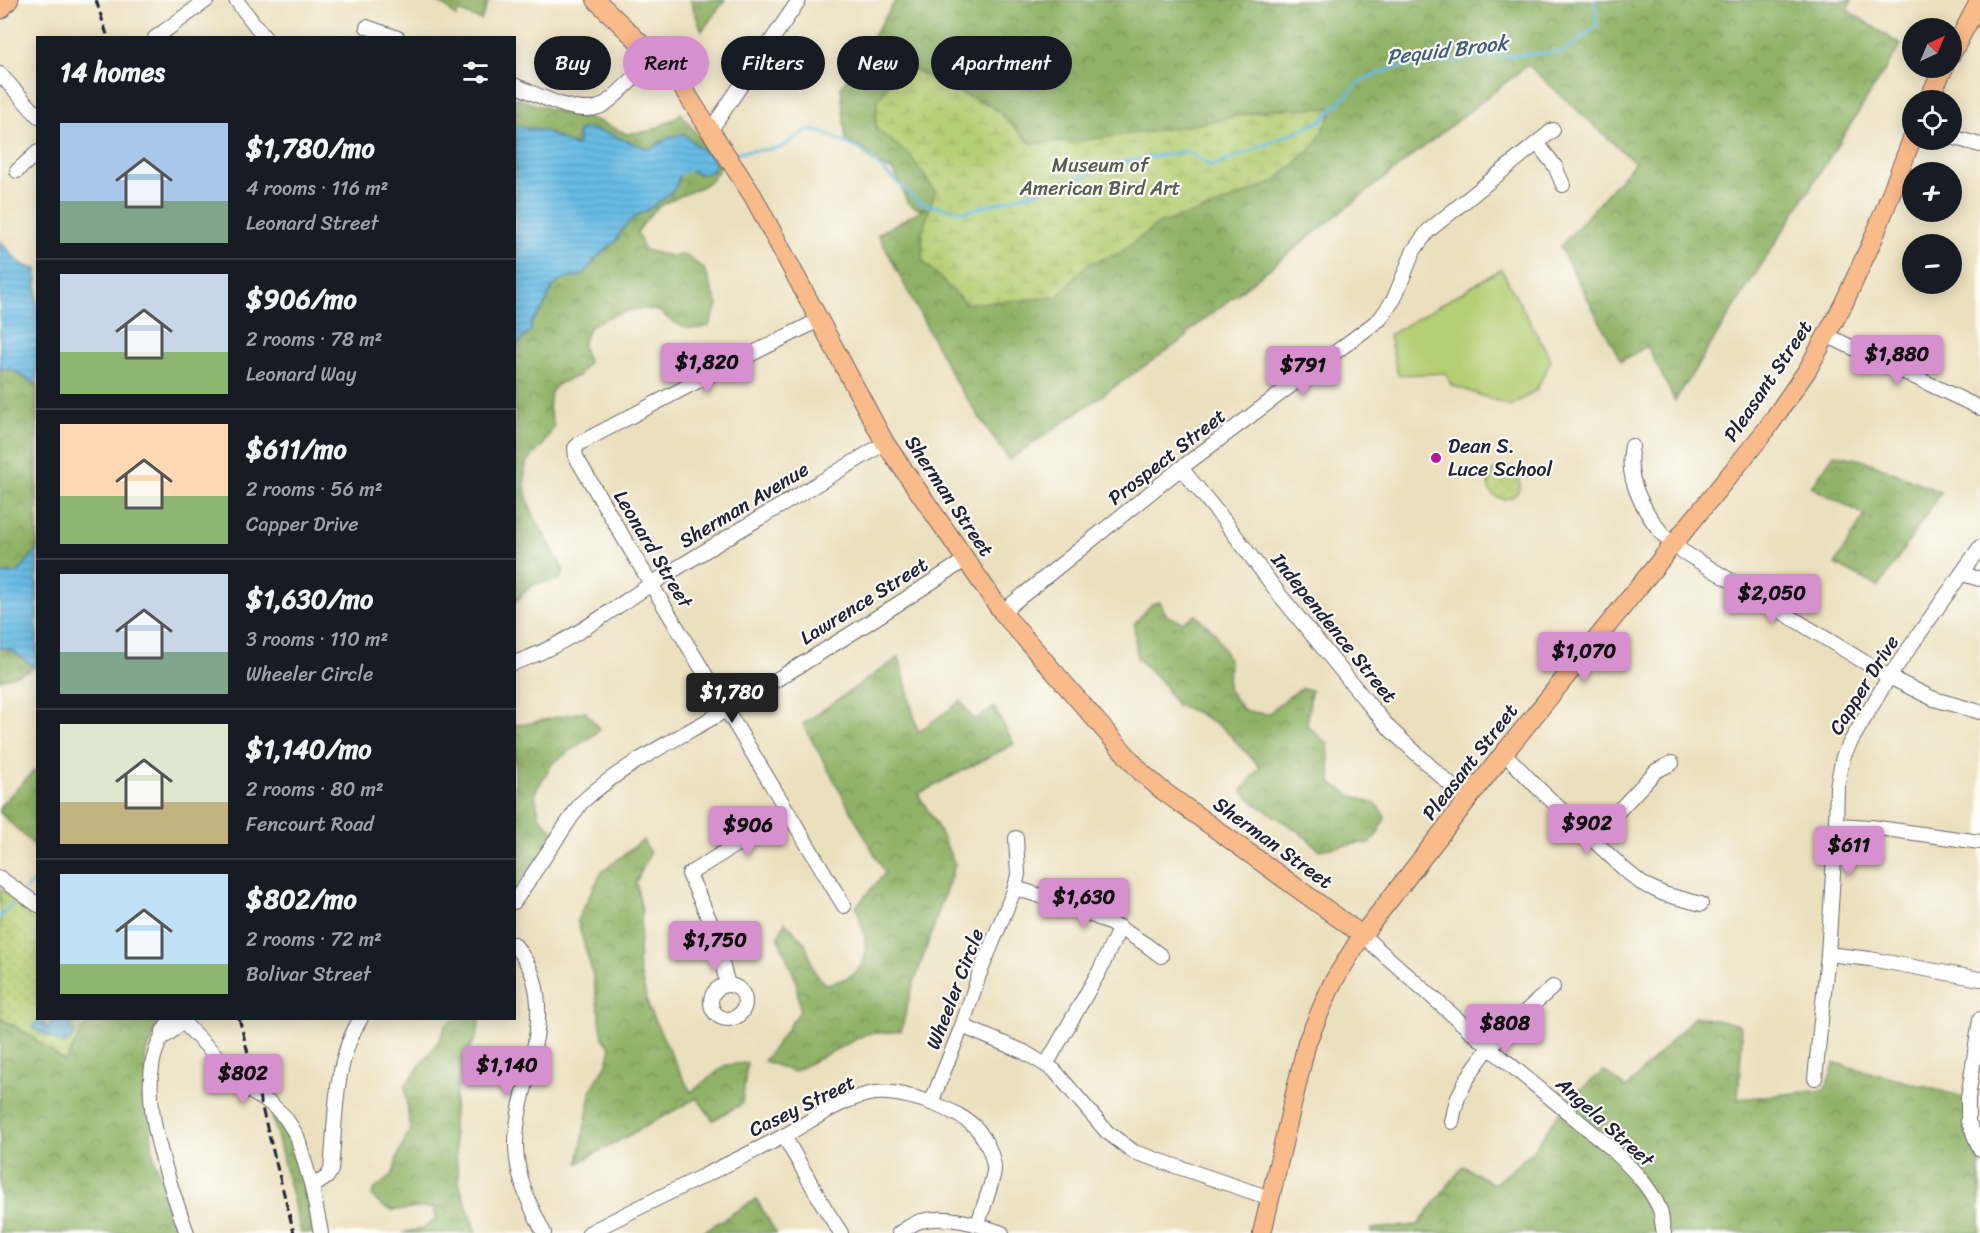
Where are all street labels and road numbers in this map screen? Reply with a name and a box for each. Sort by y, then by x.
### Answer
street label: Pleasant Street [1714,313,1822,449]
street label: Prospect Street [1100,399,1234,515]
street label: Sherman Street [895,428,1003,564]
street label: Sherman Avenue [672,452,816,558]
street label: Leonard Street [604,483,703,616]
street label: Independence Street [1261,544,1406,711]
street label: Lawrence Street [793,547,935,655]
street label: Capper Drive [1819,628,1909,742]
street label: Pleasant Street [1413,695,1527,828]
street label: Sherman Street [1206,787,1341,899]
street label: Wheeler Circle [916,923,994,1055]
street label: Casey Street [743,1065,862,1147]
street label: Angela Street [1547,1067,1663,1177]

